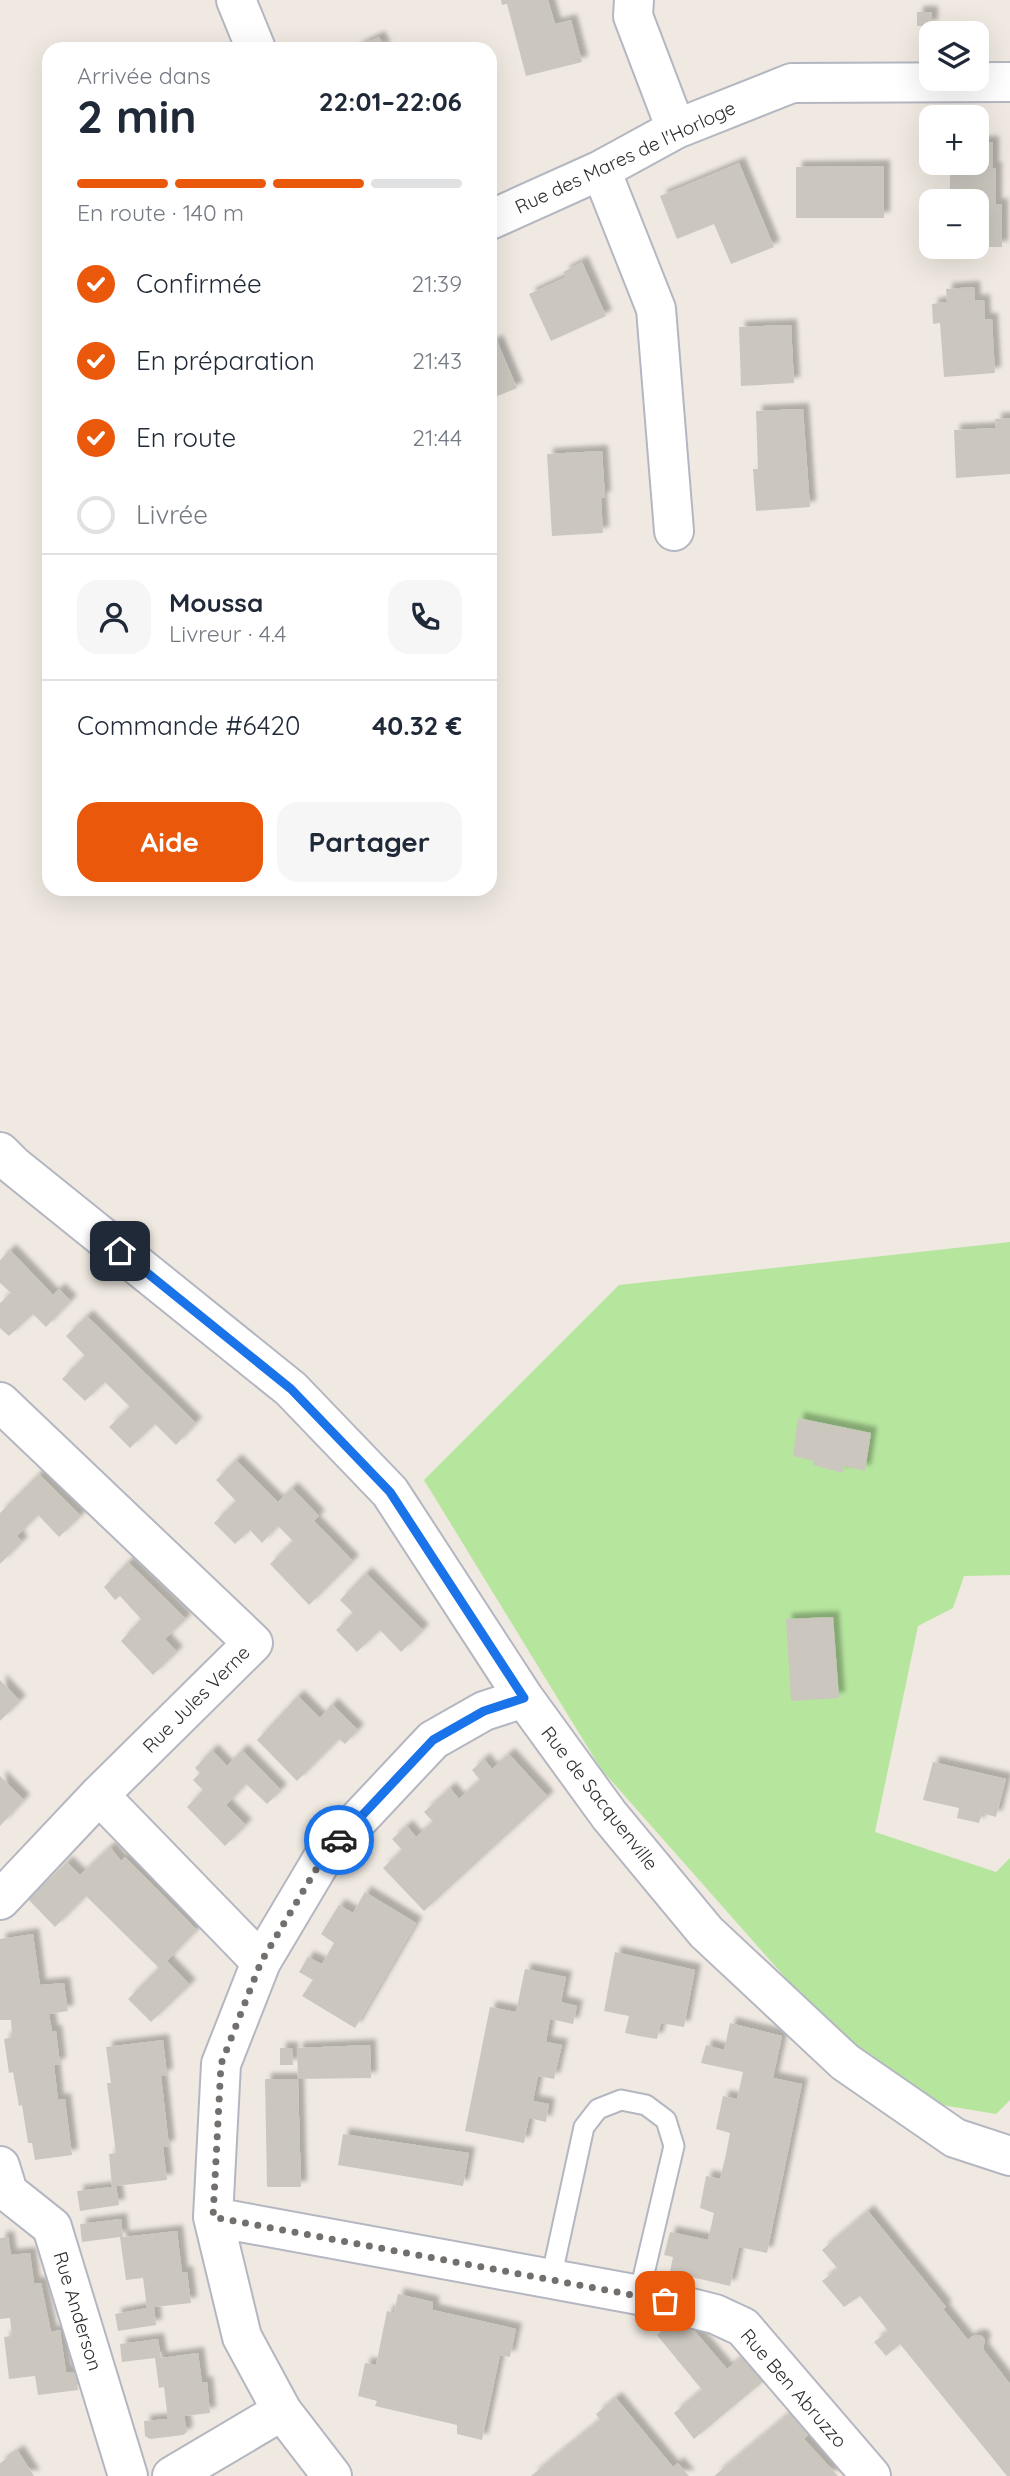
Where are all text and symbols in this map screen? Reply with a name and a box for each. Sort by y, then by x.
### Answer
map controls [919,21,989,259]
button: layers [919,21,989,91]
text: Arrivée dans [77,61,211,90]
text: 22:01–22:06 [319,85,462,118]
text: 2 min [77,87,197,145]
street label: Rue des Mares de l'Horloge [511,95,739,219]
button: + [919,105,989,175]
button: − [919,189,989,259]
text: En route · 140 m [77,198,244,227]
icon: check [77,265,115,303]
text: Confirmée [136,267,262,300]
text: 21:39 [412,269,462,298]
icon: check [77,342,115,380]
text: En préparation [136,344,315,377]
text: 21:43 [412,346,462,375]
icon: check [77,419,115,457]
text: En route [136,421,236,454]
text: 21:44 [412,423,462,452]
text: Livrée [136,498,208,531]
button: person [77,580,151,654]
button: phone [388,580,462,654]
text: Moussa [169,586,263,619]
text: Livreur · 4.4 [169,619,286,648]
text: Commande #6420 [77,709,300,742]
text: 40.32 € [372,709,462,742]
button: Aide [77,802,263,882]
button: Partager [277,802,462,882]
pin [90,1221,150,1281]
icon: home [101,1232,139,1270]
street label: Rue Jules Verne [137,1640,255,1758]
street label: Rue de Sacquenville [536,1721,664,1875]
courier [304,1805,374,1875]
icon: car [320,1821,358,1859]
street label: Rue Anderson [48,2248,108,2374]
pin [635,2271,695,2331]
icon: bag [646,2282,684,2320]
street label: Rue Ben Abruzzo [736,2324,852,2452]

